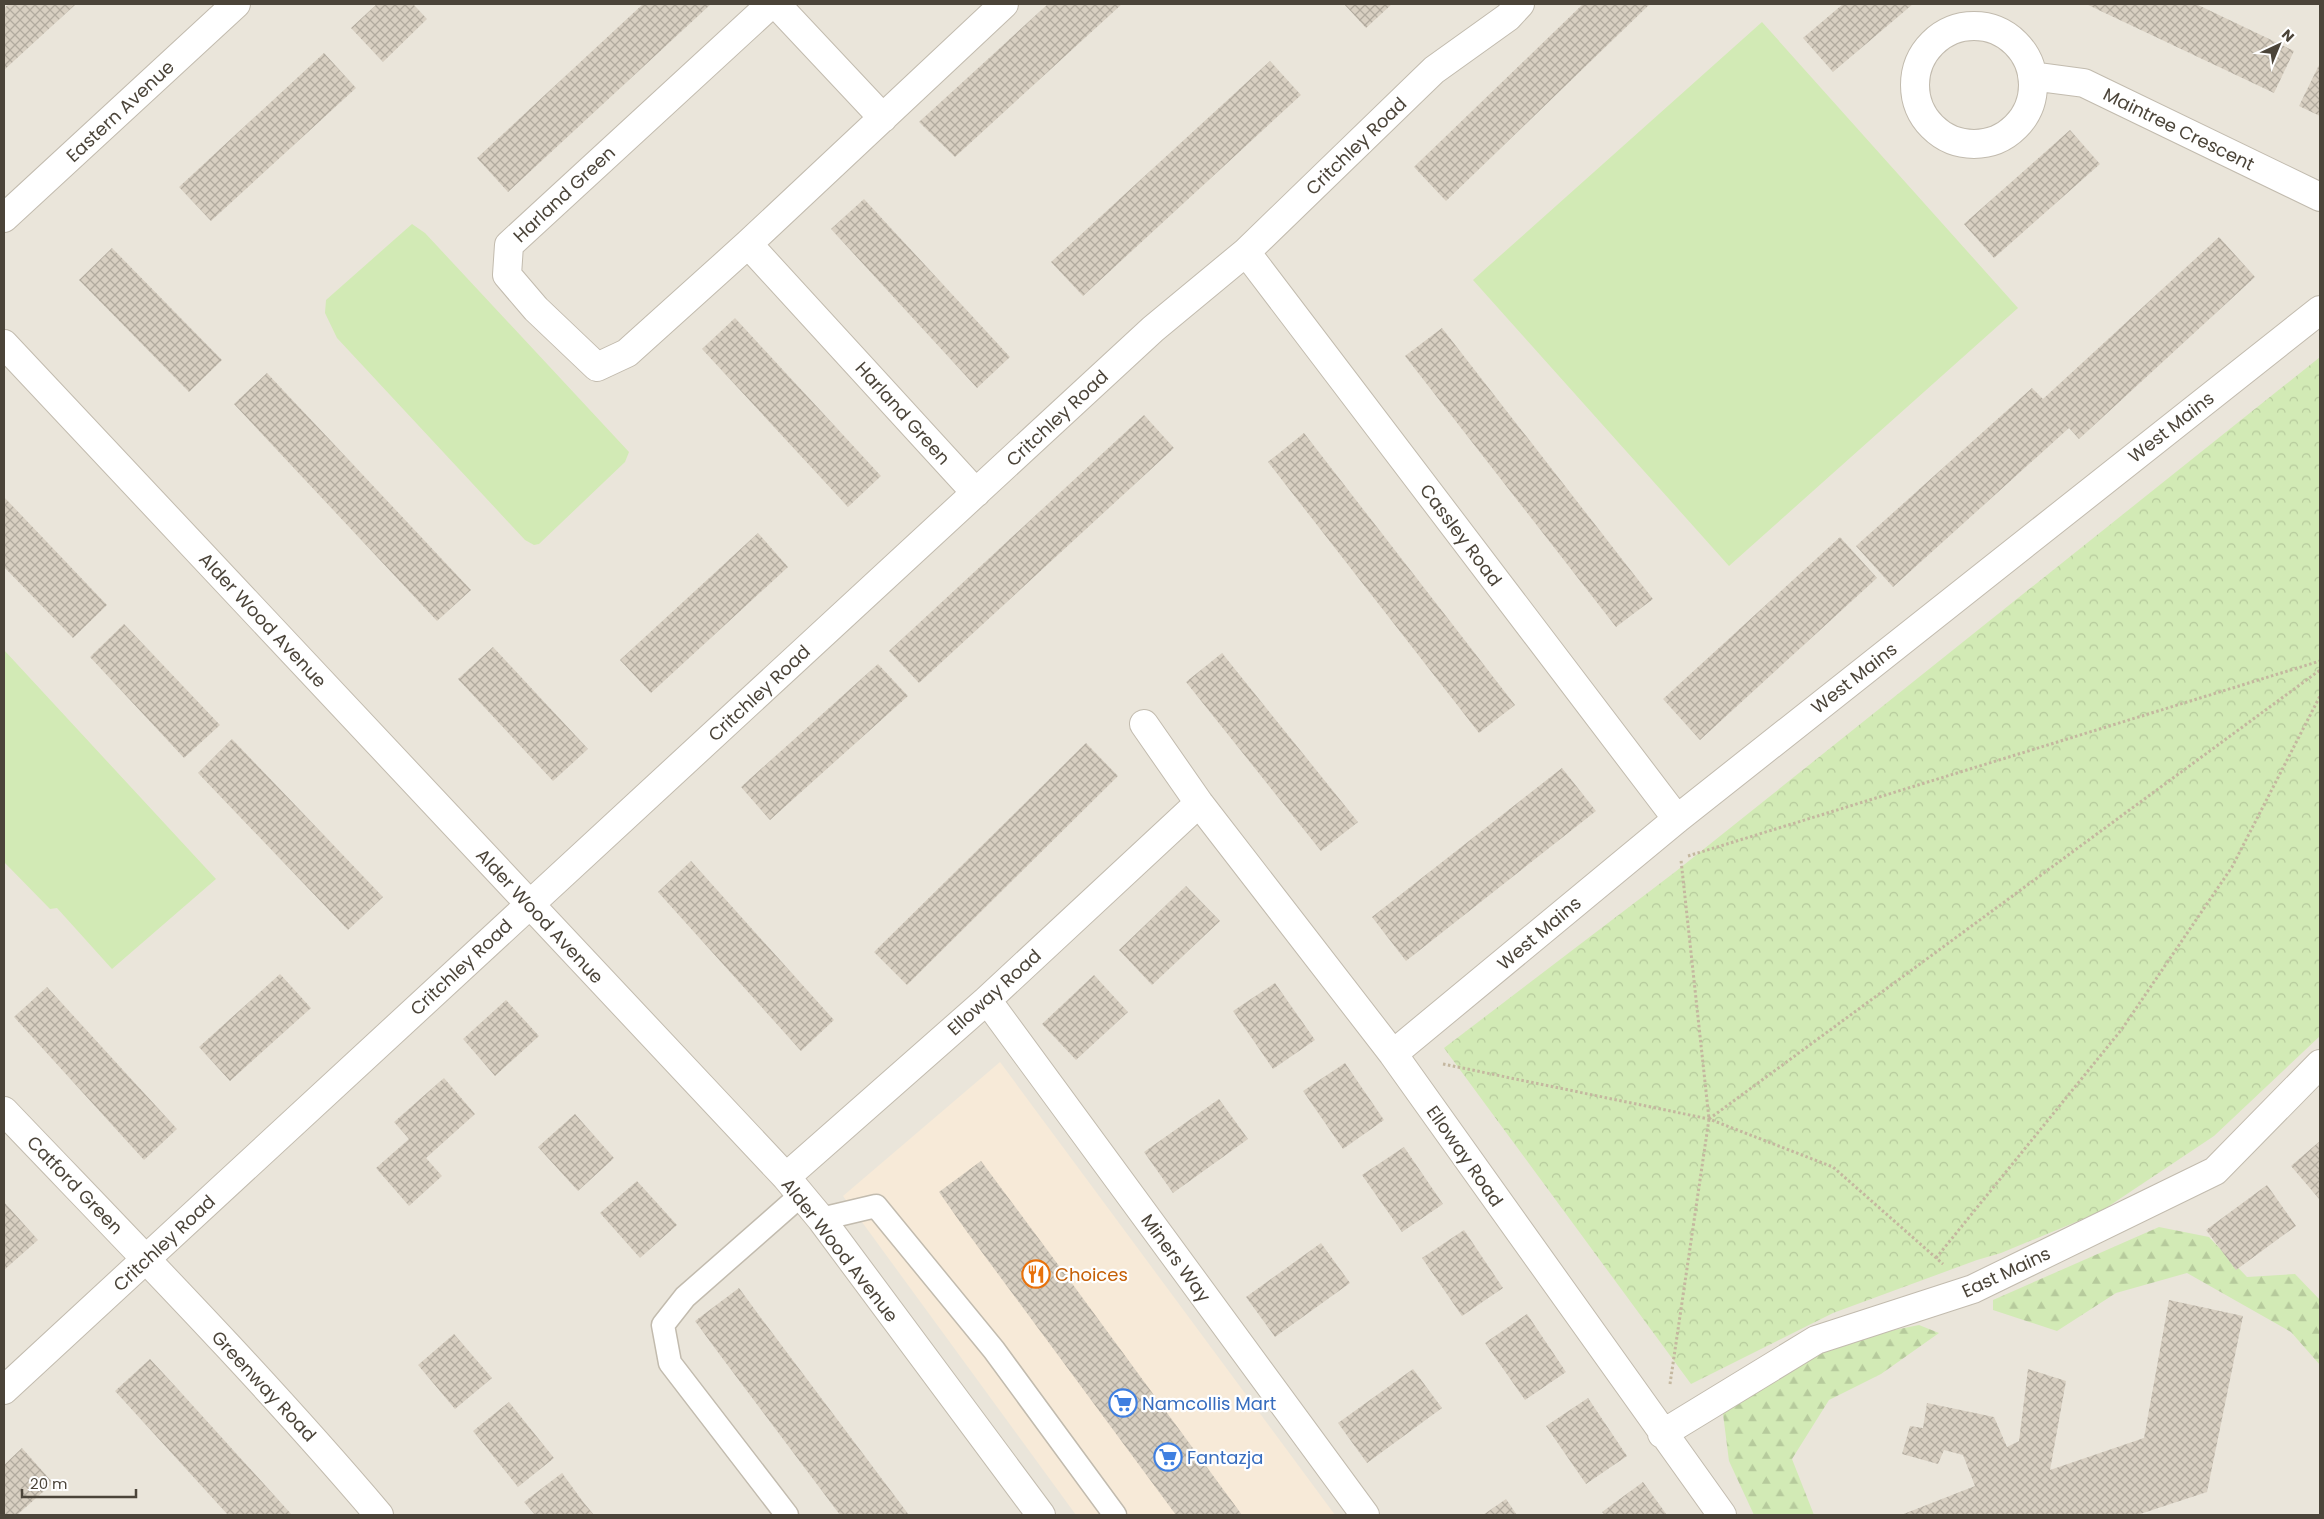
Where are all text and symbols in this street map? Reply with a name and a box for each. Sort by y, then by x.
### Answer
north arrow [2254,20,2304,70]
text: N [2277,25,2299,46]
street label: Eastern Avenue [61,54,179,168]
street label: Maintree Crescent [2099,82,2259,176]
street label: Critchley Road [1300,91,1412,201]
street label: Harland Green [508,140,620,248]
street label: Harland Green [850,356,956,470]
street label: Critchley Road [1000,364,1114,472]
street label: West Mains [2123,386,2219,468]
street label: Cassley Road [1414,479,1508,591]
street label: Alder Wood Avenue [194,547,332,693]
street label: West Mains [1806,637,1902,719]
street label: Critchley Road [702,639,816,747]
street label: Alder Wood Avenue [471,843,609,989]
street label: West Mains [1492,890,1586,976]
street label: Critchley Road [404,913,518,1021]
street label: Elloway Road [942,943,1046,1041]
street label: Elloway Road [1421,1100,1509,1212]
street label: Catford Green [21,1130,129,1240]
street label: Alder Wood Avenue [776,1173,904,1327]
street label: Critchley Road [107,1189,221,1297]
street label: Miners Way [1135,1209,1217,1307]
street label: East Mains [1958,1241,2054,1303]
restaurant icon: Choices [1021,1259,1051,1289]
place label: Choices [1055,1262,1128,1287]
street label: Greenway Road [206,1325,322,1447]
supermarket icon: Namcollis Mart [1108,1388,1138,1418]
place label: Namcollis Mart [1142,1391,1276,1416]
supermarket icon: Fantazja [1153,1442,1183,1472]
place label: Fantazja [1187,1445,1263,1470]
scale bar [22,1466,136,1498]
text: 20 m [30,1473,68,1494]

